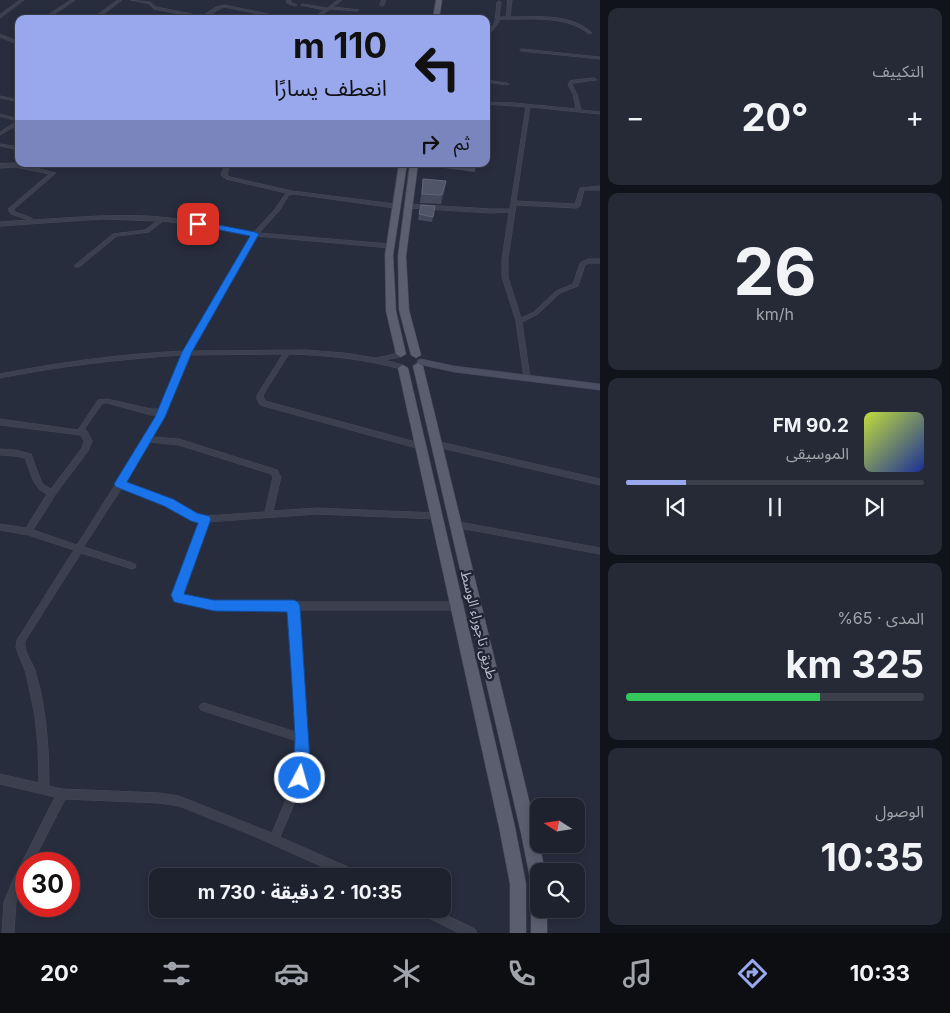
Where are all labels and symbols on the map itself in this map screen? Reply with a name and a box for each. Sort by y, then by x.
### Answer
pin [177,203,219,245]
street label: طريق تاجوراء الوسط [456,569,501,681]
position arrow [273,751,325,803]
north arrow [530,798,585,852]
speed limit sign: 30 [15,852,80,917]

